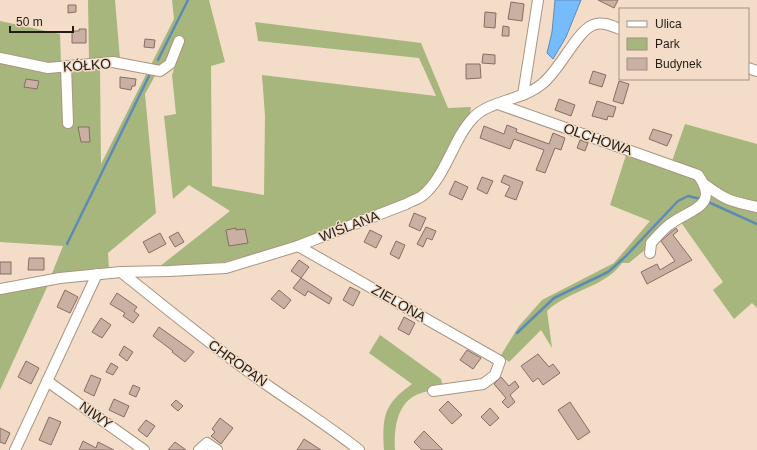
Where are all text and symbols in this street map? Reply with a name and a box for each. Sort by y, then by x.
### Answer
scale bar [10,8,73,34]
legend [619,8,749,80]
text: 50 m [16,15,43,29]
text: Ulica [655,17,682,31]
text: Park [655,37,681,51]
street label: KÓŁKO [62,55,112,75]
text: Budynek [655,57,703,71]
street label: OLCHOWA [561,120,635,158]
street label: WIŚLANA [316,206,382,245]
street label: ZIELONA [369,281,430,325]
street label: CHROPAŃ [205,336,271,390]
street label: NIWY [76,398,116,432]

